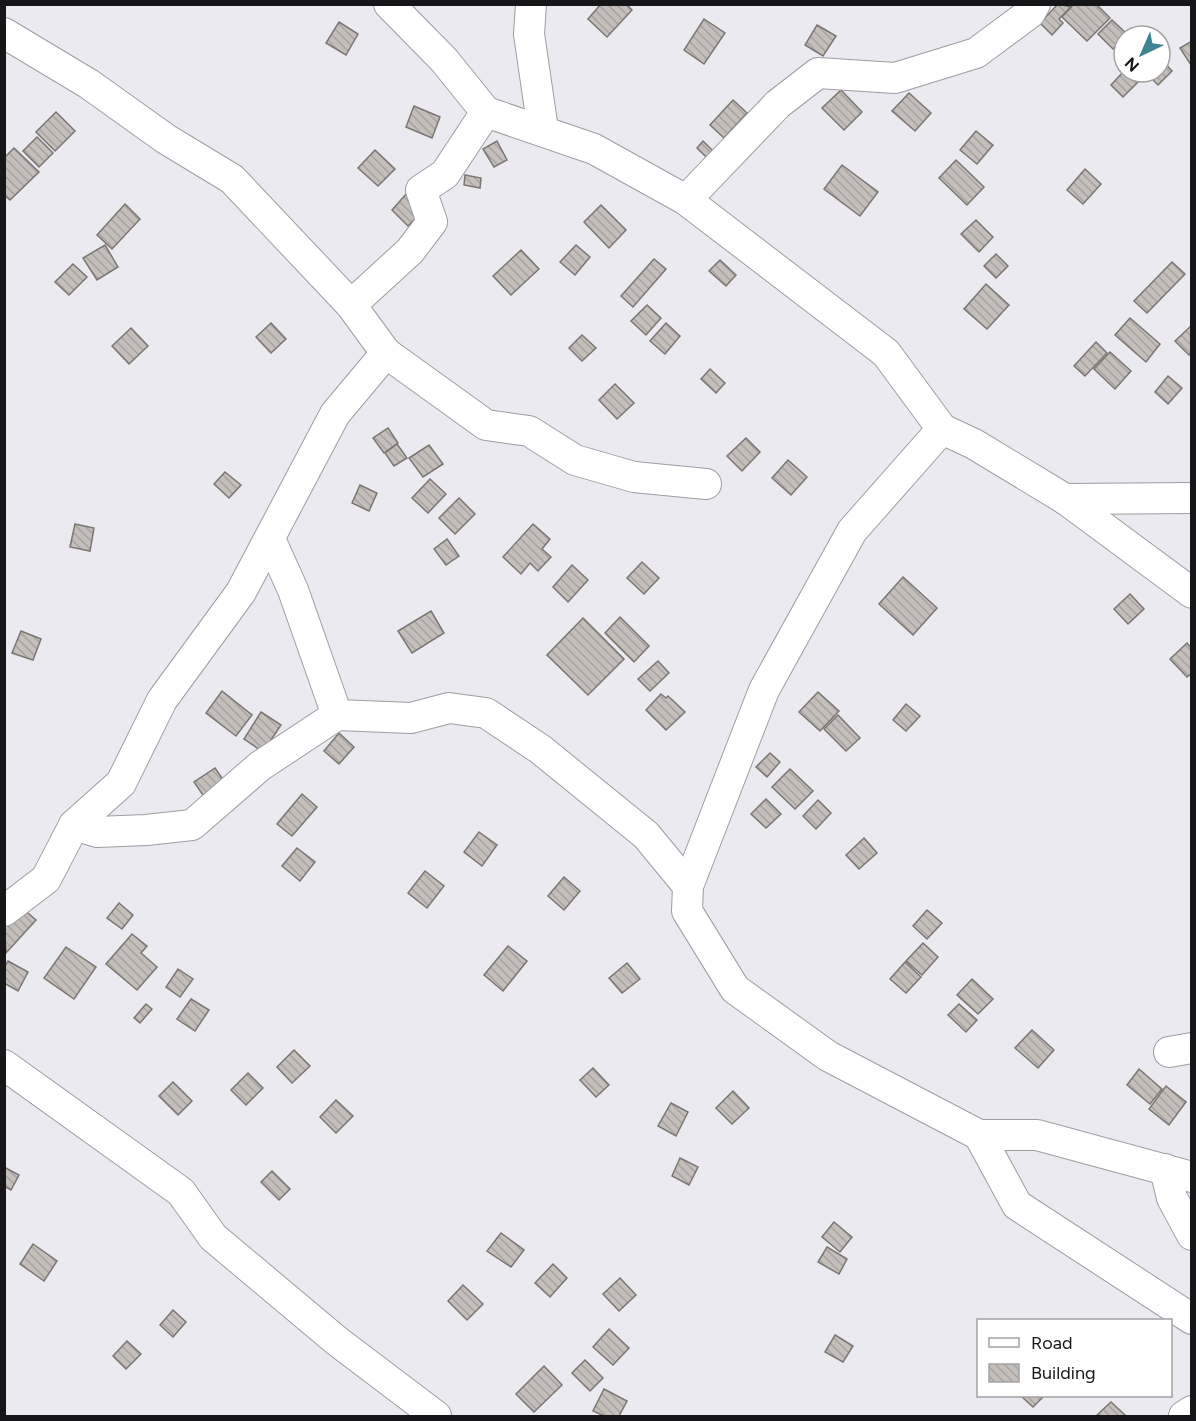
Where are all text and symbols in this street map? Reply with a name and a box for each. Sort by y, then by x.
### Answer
north arrow [1112,24,1172,84]
text: N [1121,53,1143,76]
legend [977,1319,1172,1397]
text: Road [1031,1332,1072,1354]
text: Building [1031,1362,1096,1384]

